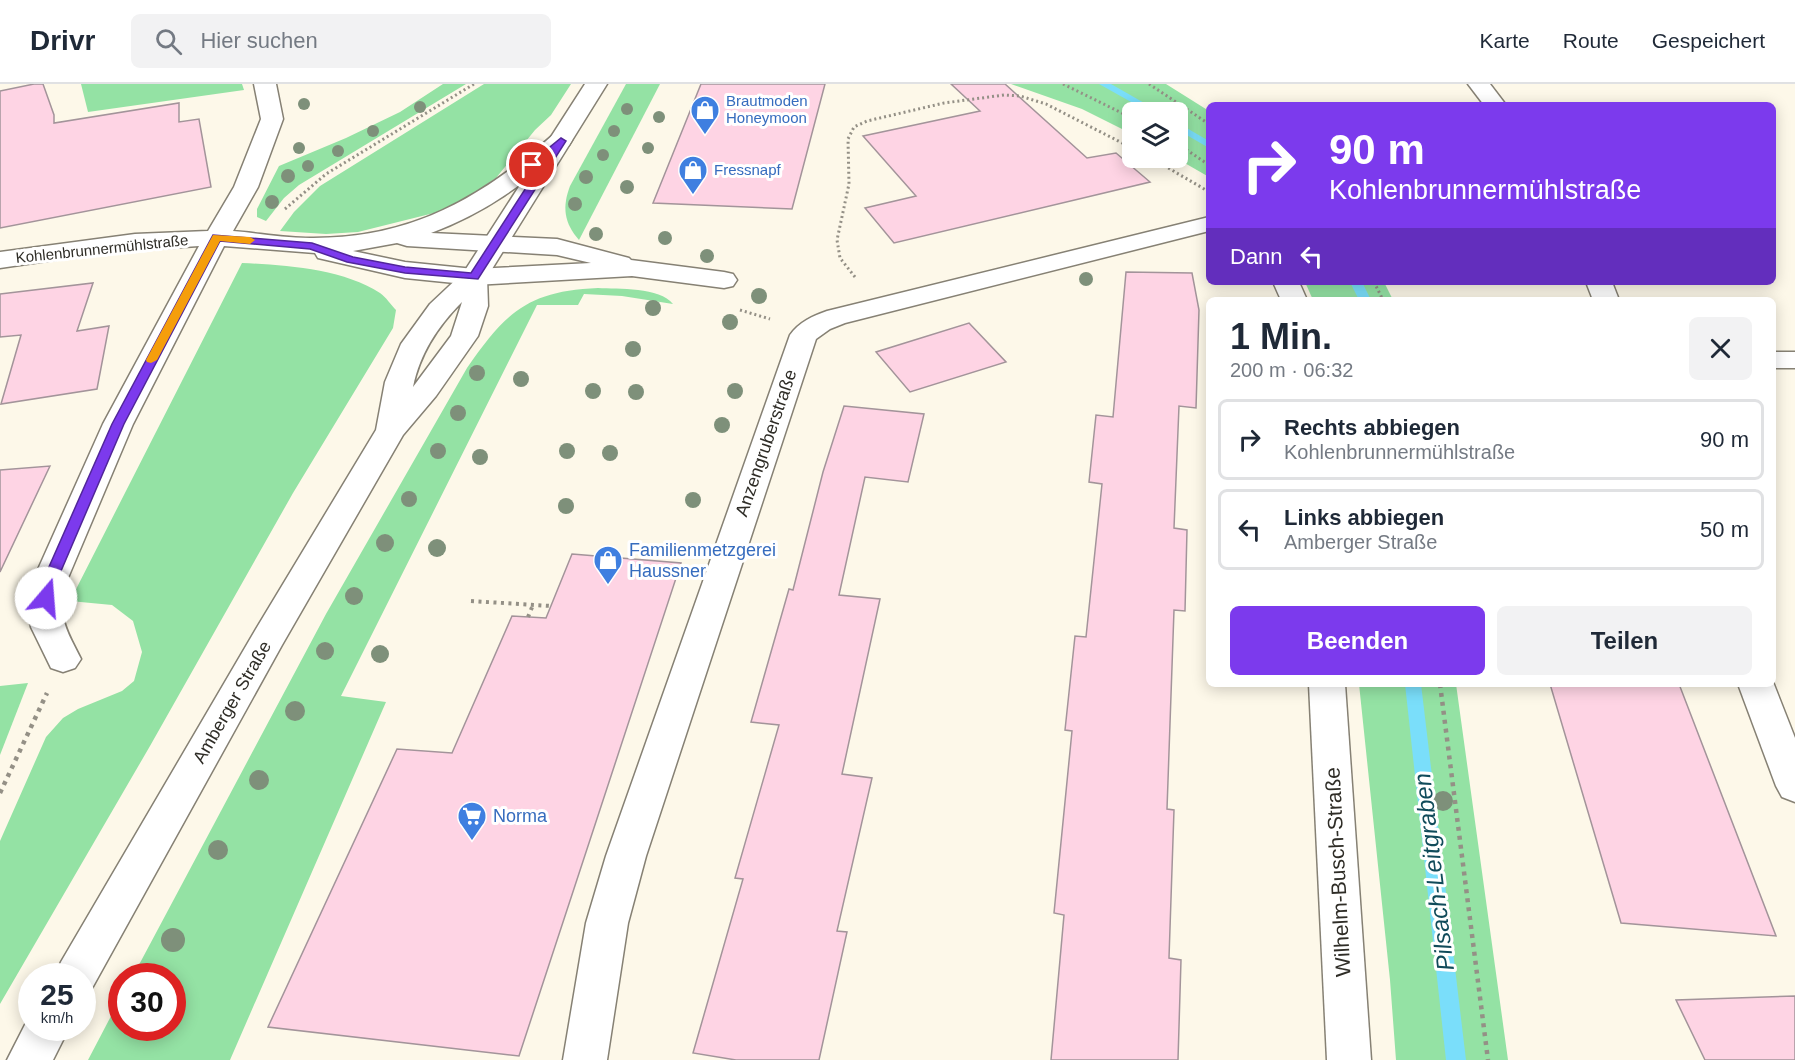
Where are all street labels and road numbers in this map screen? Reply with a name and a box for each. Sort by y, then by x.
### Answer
street label: Kohlenbrunnermühlstraße [15,231,189,266]
street label: Anzengruberstraße [731,367,801,519]
street label: Amberger Straße [189,637,275,767]
street label: Wilhelm-Busch-Straße [1321,767,1354,978]

